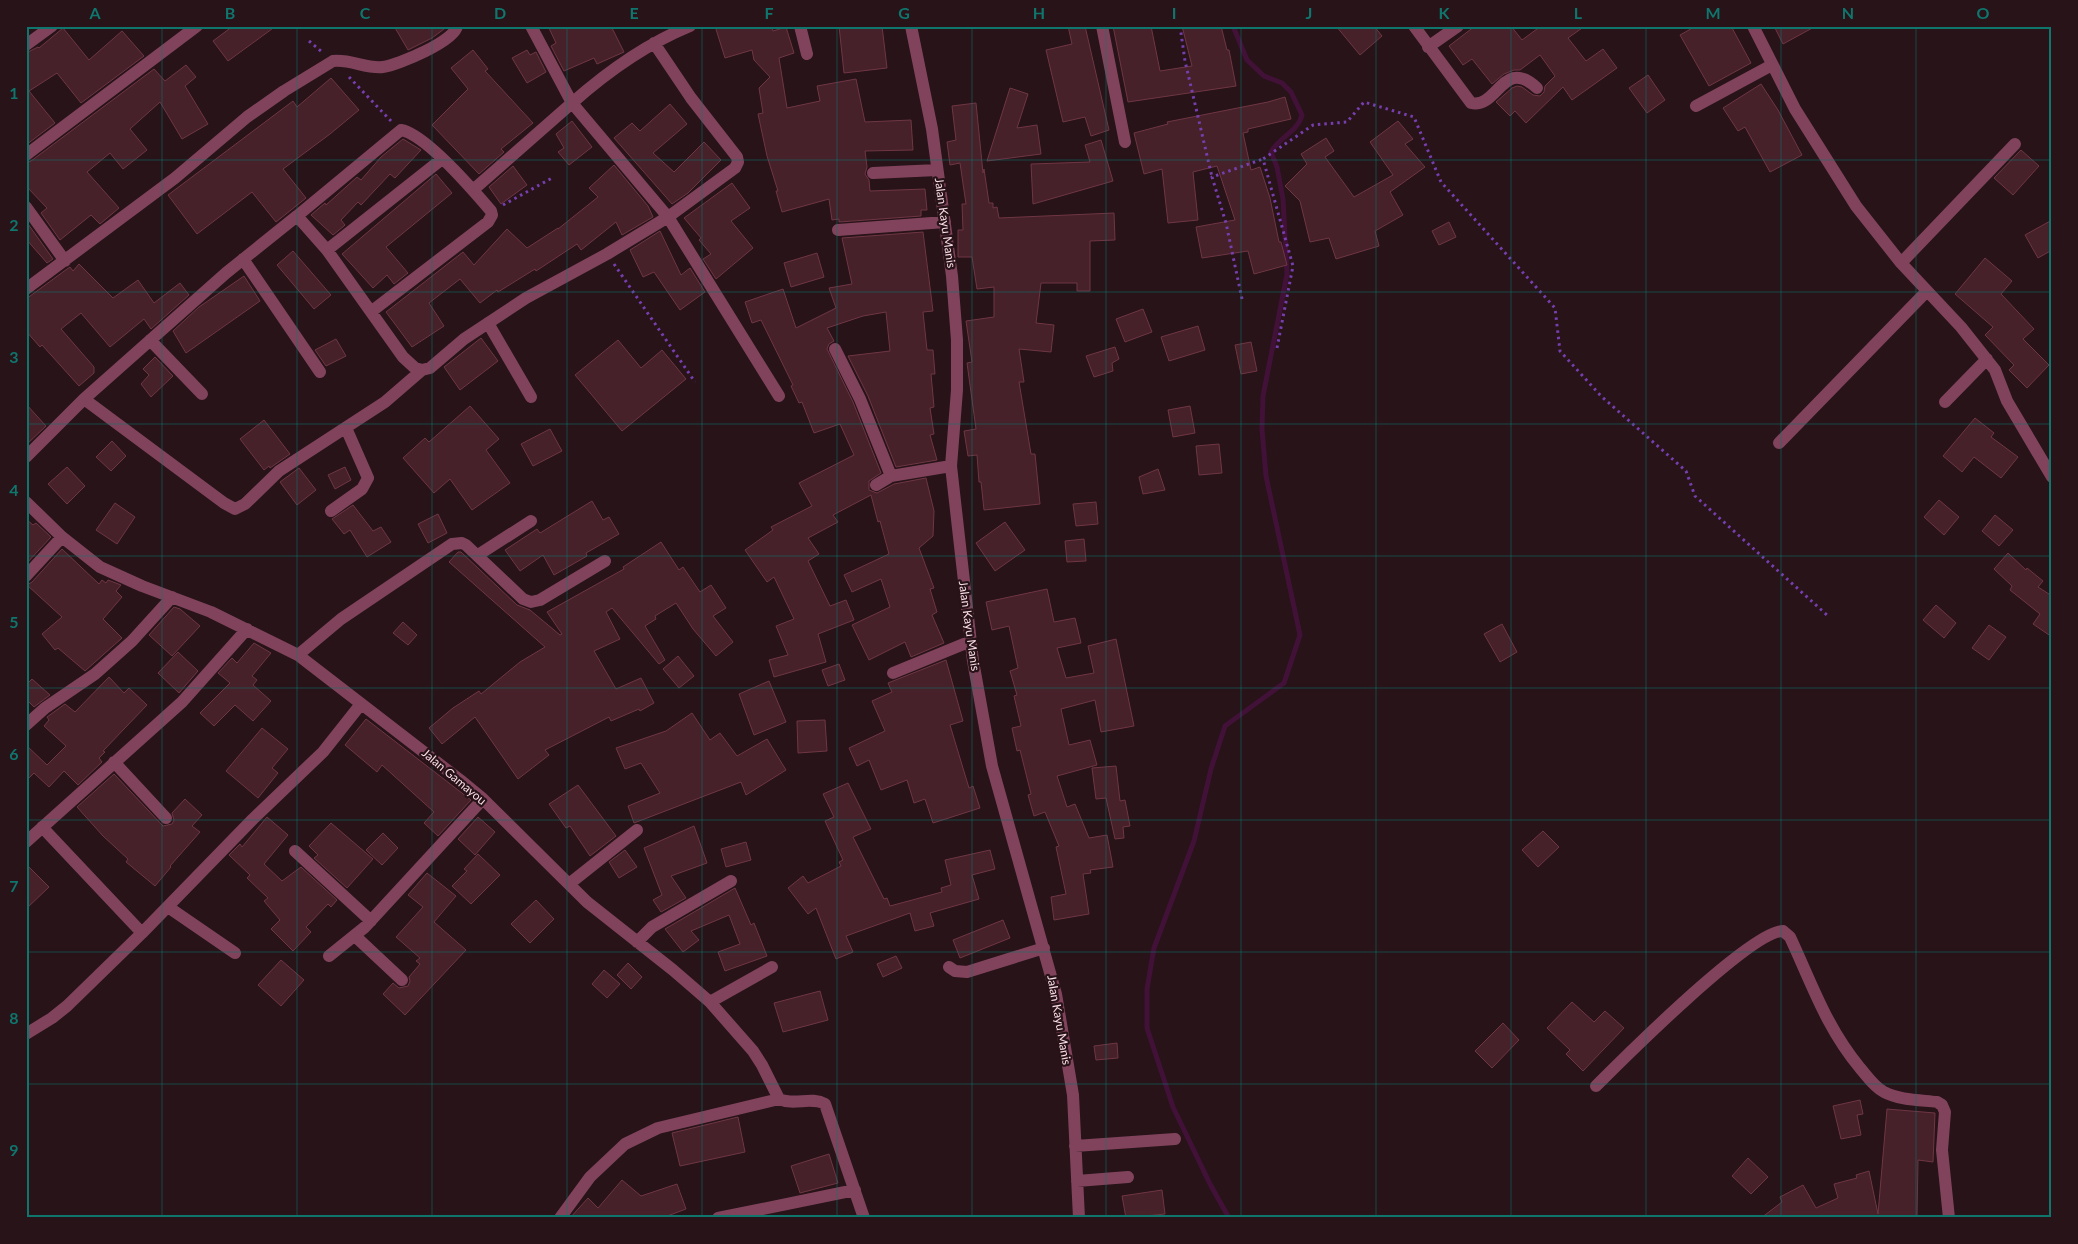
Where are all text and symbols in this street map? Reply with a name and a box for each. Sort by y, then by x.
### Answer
text: A [88,3,101,22]
text: B [225,3,235,22]
text: C [360,3,371,22]
text: D [494,3,506,22]
text: E [629,3,639,22]
text: F [764,3,774,22]
text: G [898,3,910,22]
text: H [1033,3,1045,22]
text: I [1172,3,1176,22]
text: J [1306,3,1312,22]
text: K [1439,3,1451,22]
text: L [1574,3,1583,22]
text: M [1705,3,1721,22]
text: N [1842,3,1854,22]
text: O [1977,3,1990,22]
text: 1 [9,83,19,102]
street label: Jalan Kayu Manis [932,177,959,269]
text: 2 [9,215,19,234]
text: 3 [9,347,19,366]
text: 4 [9,480,19,499]
street label: Jalan Kayu Manis [956,580,983,672]
text: 5 [9,612,19,631]
text: 6 [9,744,19,763]
street label: Jalan Gamayou [419,745,490,808]
text: 7 [9,876,19,895]
street label: Jalan Kayu Manis [1044,974,1075,1066]
text: 8 [9,1008,19,1027]
text: 9 [9,1140,19,1159]

